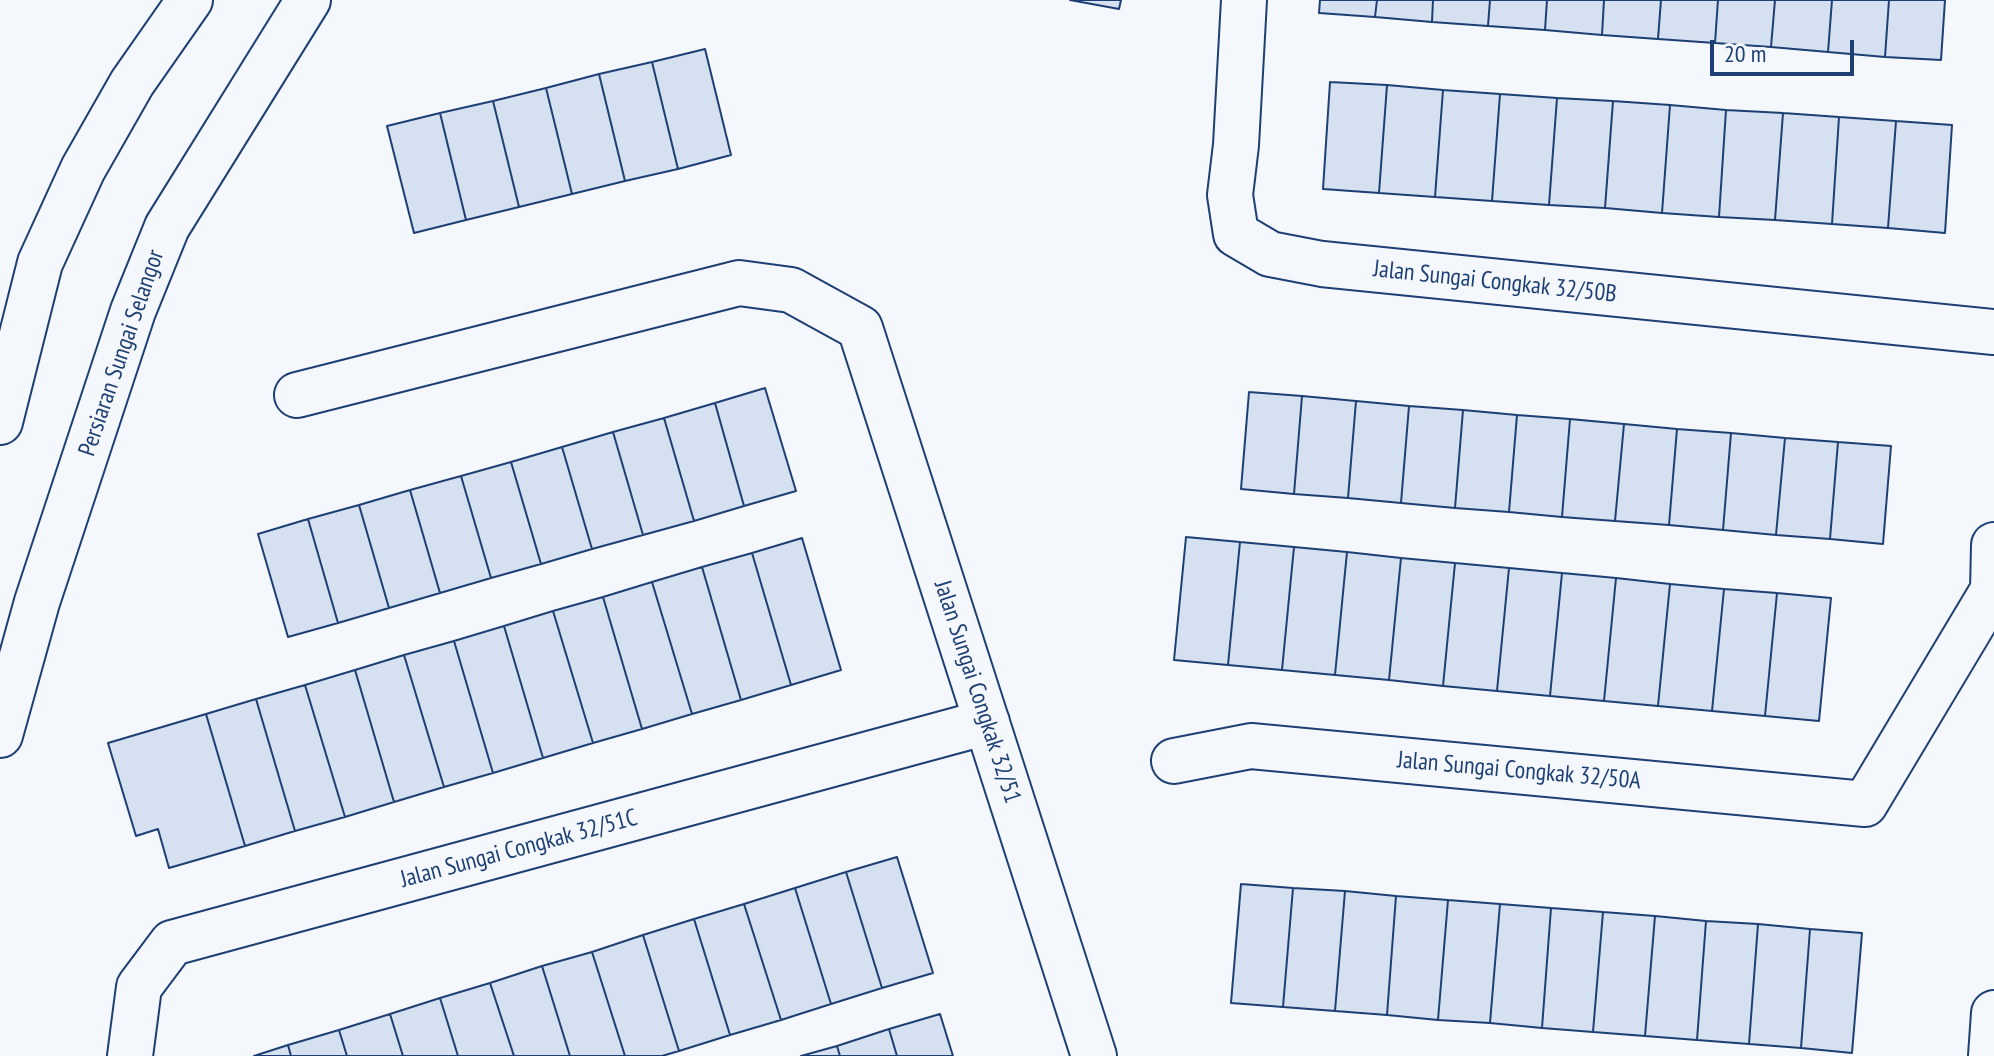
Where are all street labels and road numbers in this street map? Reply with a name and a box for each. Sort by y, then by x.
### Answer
street label: Persiaran Sungai Selangor [73,246,171,460]
street label: Jalan Sungai Congkak 32/50B [1372,255,1618,309]
street label: Jalan Sungai Congkak 32/51 [927,577,1027,807]
street label: Jalan Sungai Congkak 32/50A [1396,746,1642,796]
street label: Jalan Sungai Congkak 32/51C [397,804,641,894]

